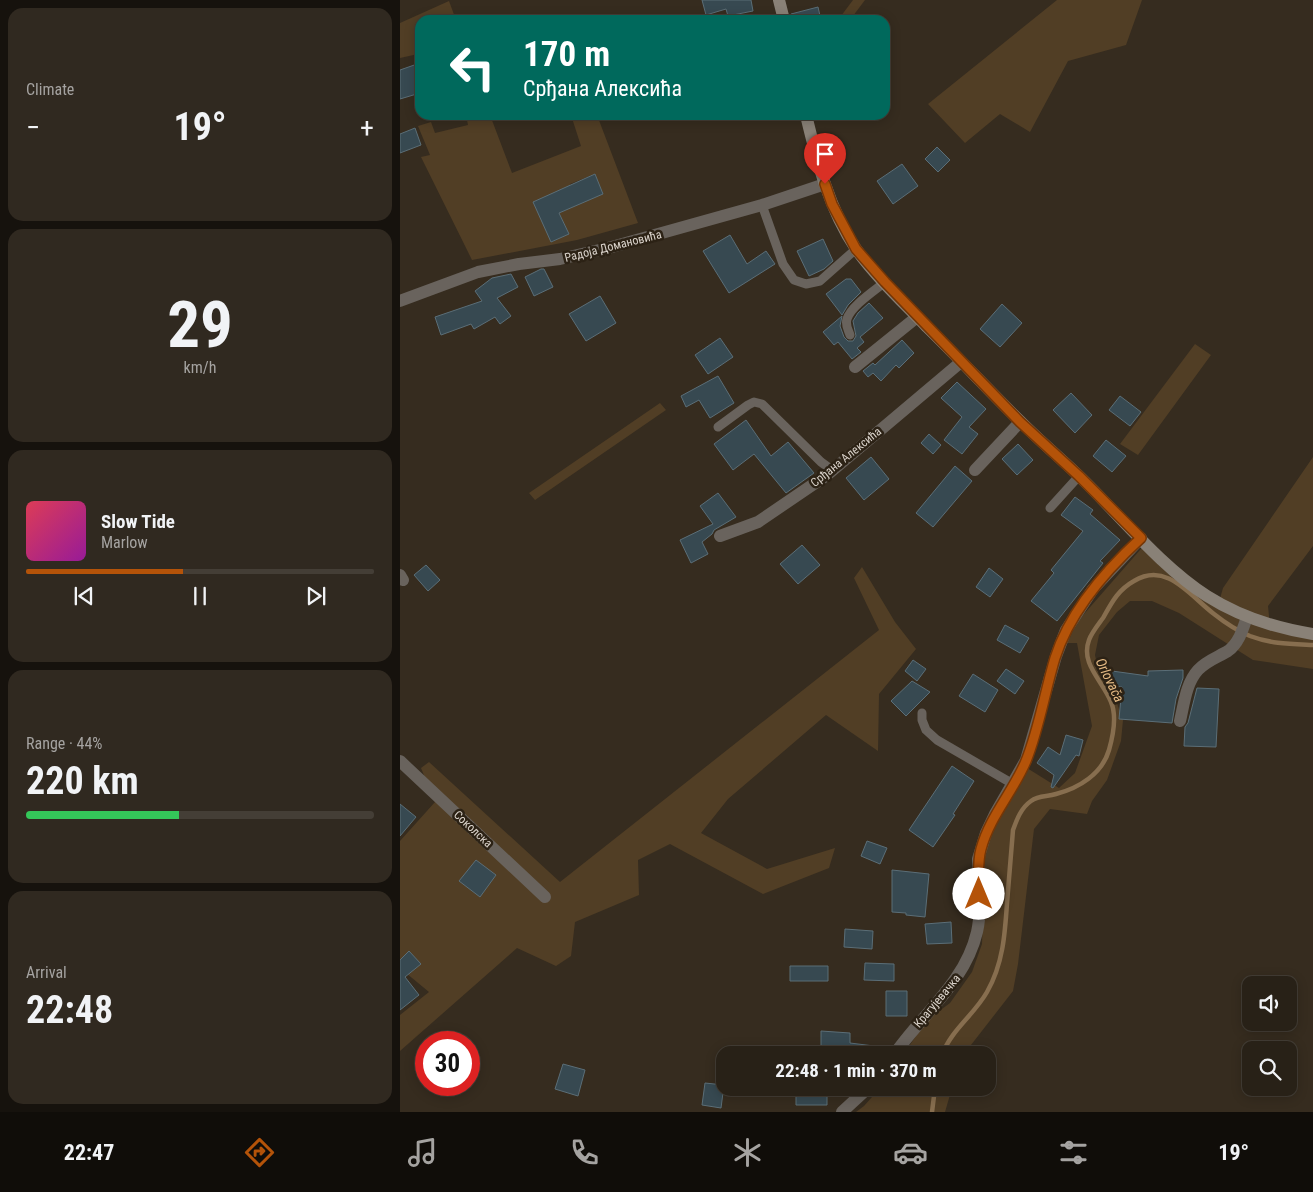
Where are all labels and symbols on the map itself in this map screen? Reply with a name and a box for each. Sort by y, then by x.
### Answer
pin [804,133,846,184]
street label: Радоја Домановића [563,227,663,265]
street label: Срђана Алексића [808,424,884,490]
water label: Orlovača [1092,655,1128,705]
street label: Соколска [451,808,495,851]
position arrow [952,867,1004,919]
street label: Крагујевачка [911,971,963,1030]
speed limit sign: 30 [415,1031,480,1096]

